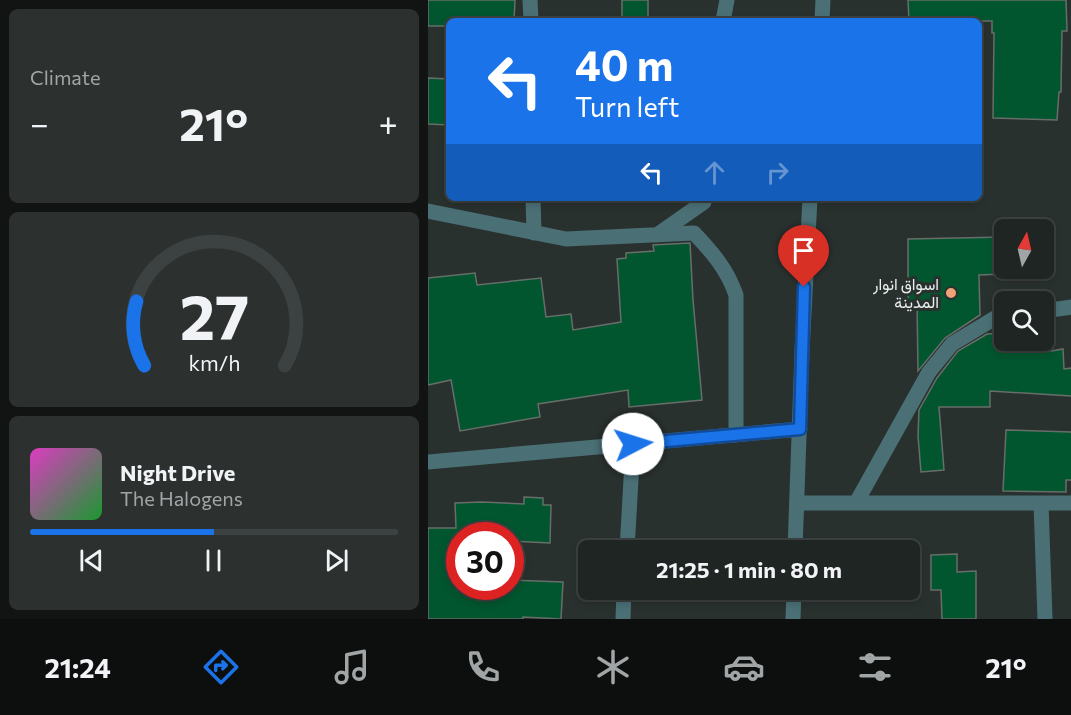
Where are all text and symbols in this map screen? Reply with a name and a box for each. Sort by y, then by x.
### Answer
text: 40 m [575,38,673,90]
icon: left [476,42,554,120]
text: Climate [30,65,100,89]
text: Turn left [575,90,679,123]
text: 21° [179,95,248,150]
text: − [30,102,49,143]
text: + [379,102,398,143]
icon: left [635,156,668,189]
icon: ahead [698,156,731,189]
icon: right [761,156,794,189]
north arrow [994,219,1054,279]
map controls [994,219,1054,351]
pin [778,225,829,287]
icon: arrive [787,234,820,267]
place label: اسواق انوار المدينة [872,274,939,312]
text: 27 [179,278,249,354]
marker: اسواق انوار المدينة [944,286,958,300]
button: search [994,291,1054,351]
text: km/h [188,350,240,376]
position arrow [601,412,665,476]
text: Night Drive [120,459,235,486]
text: The Halogens [120,486,243,510]
speed limit sign: 30 [446,522,524,600]
icon: previous [75,544,108,577]
icon: pause [197,544,230,577]
icon: next [320,544,353,577]
text: 21:25 · 1 min · 80 m [656,556,842,583]
icon: directions [200,646,242,688]
icon: music [331,646,373,688]
icon: phone [462,646,504,688]
icon: climate [592,646,634,688]
icon: car [723,646,765,688]
icon: filters [854,646,896,688]
text: 21:24 [44,651,111,684]
text: 21° [985,651,1027,684]

